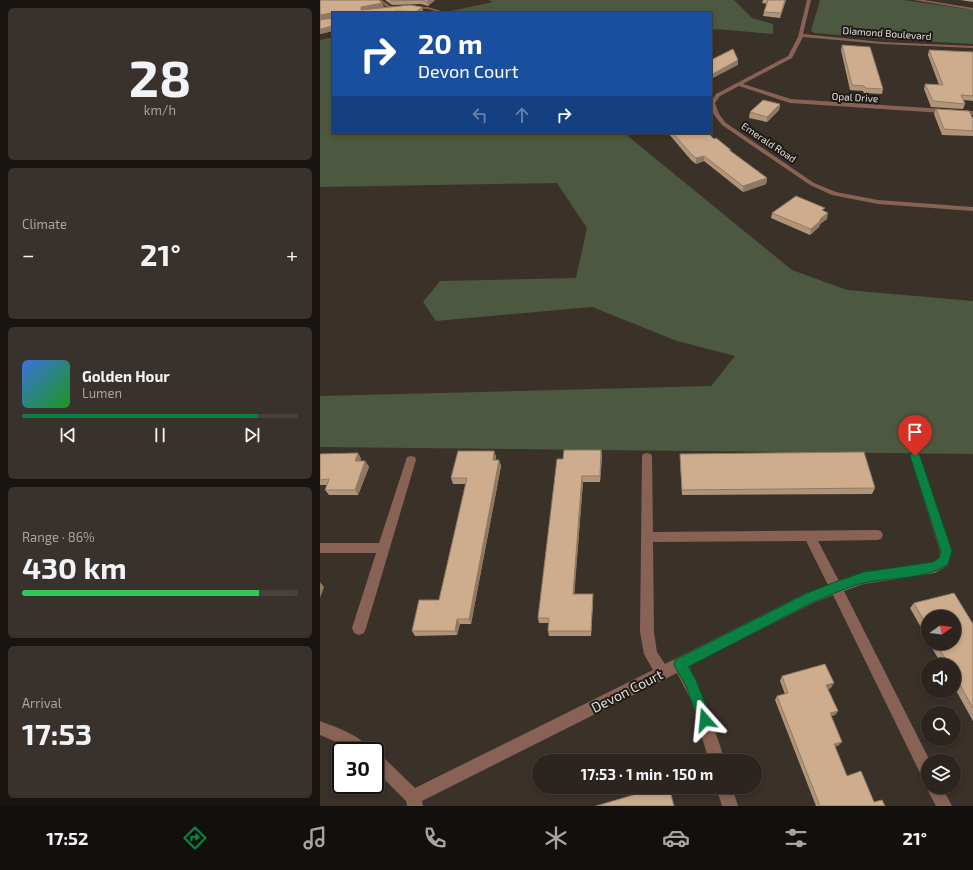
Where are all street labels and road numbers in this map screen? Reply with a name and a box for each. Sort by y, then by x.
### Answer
street label: Diamond Boulevard [842,24,932,42]
street label: Opal Drive [831,90,879,104]
street label: Emerald Road [739,119,799,165]
street label: Devon Court [588,665,665,716]

